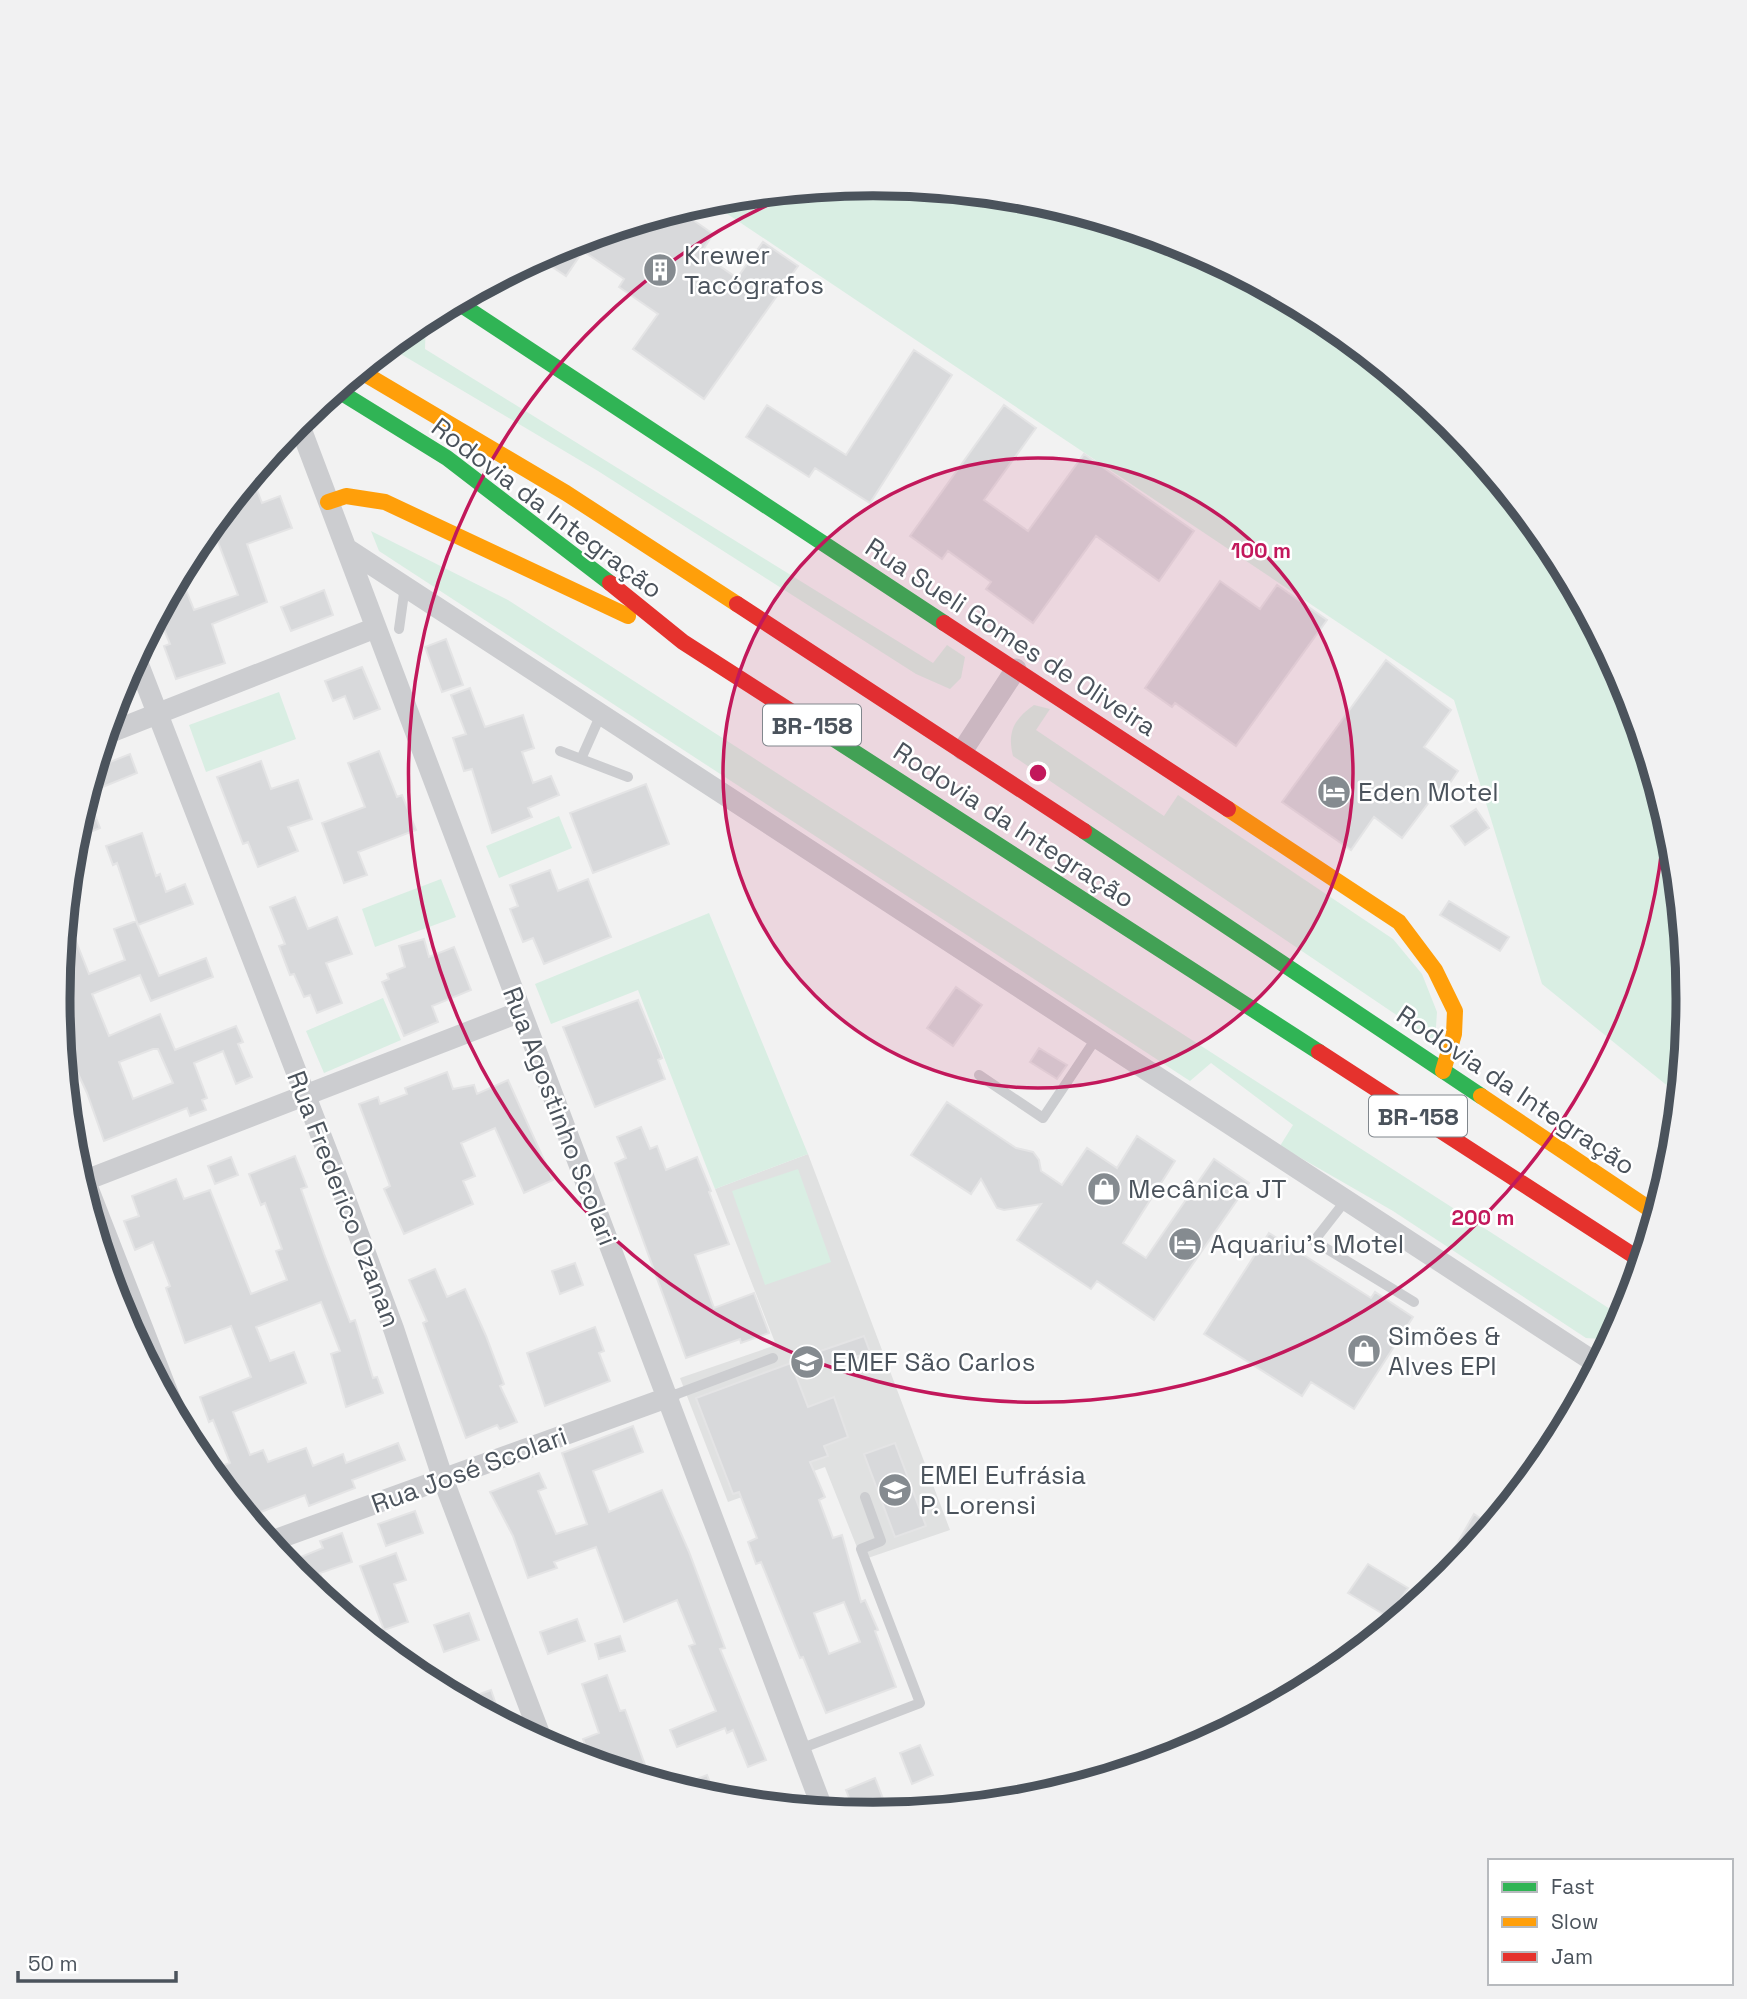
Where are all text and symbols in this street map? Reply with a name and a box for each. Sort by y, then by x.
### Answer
place label: Krewer Tacógrafos [684,238,824,302]
building icon: Krewer Tacógrafos [641,251,679,289]
street label: Rodovia da Integração [425,410,669,606]
street label: Rua Sueli Gomes de Oliveira [859,530,1163,744]
text: 100 m [1231,537,1291,564]
road number: BR-158 [763,704,861,746]
street label: Rodovia da Integração [887,734,1141,916]
centre of rings [1026,761,1050,785]
hotel icon: Eden Motel [1315,773,1353,811]
place label: Eden Motel [1358,775,1499,809]
street label: Rua Agostinho Scolari [495,982,625,1250]
street label: Rodovia da Integração [1390,997,1642,1183]
street label: Rua Frederico Ozanan [279,1066,409,1332]
road number: BR-158 [1369,1096,1467,1136]
shop icon: Mecânica JT [1085,1170,1123,1208]
place label: Mecânica JT [1128,1172,1287,1206]
text: 200 m [1452,1204,1514,1231]
hotel icon: Aquariu's Motel [1166,1225,1204,1263]
place label: Aquariu's Motel [1210,1227,1404,1261]
place label: Simões & Alves EPI [1388,1319,1501,1383]
shop icon: Simões & Alves EPI [1345,1332,1383,1370]
school or university icon: EMEF São Carlos [788,1343,826,1381]
place label: EMEF São Carlos [832,1345,1035,1379]
street label: Rua José Scolari [367,1419,571,1521]
place label: EMEI Eufrásia P. Lorensi [920,1458,1086,1522]
school or university icon: EMEI Eufrásia P. Lorensi [876,1471,914,1509]
legend [1488,1859,1733,1985]
text: Fast [1551,1873,1595,1900]
text: Slow [1551,1908,1599,1935]
scale bar [18,1940,175,1984]
text: Jam [1551,1943,1593,1970]
text: 50 m [28,1950,78,1977]

